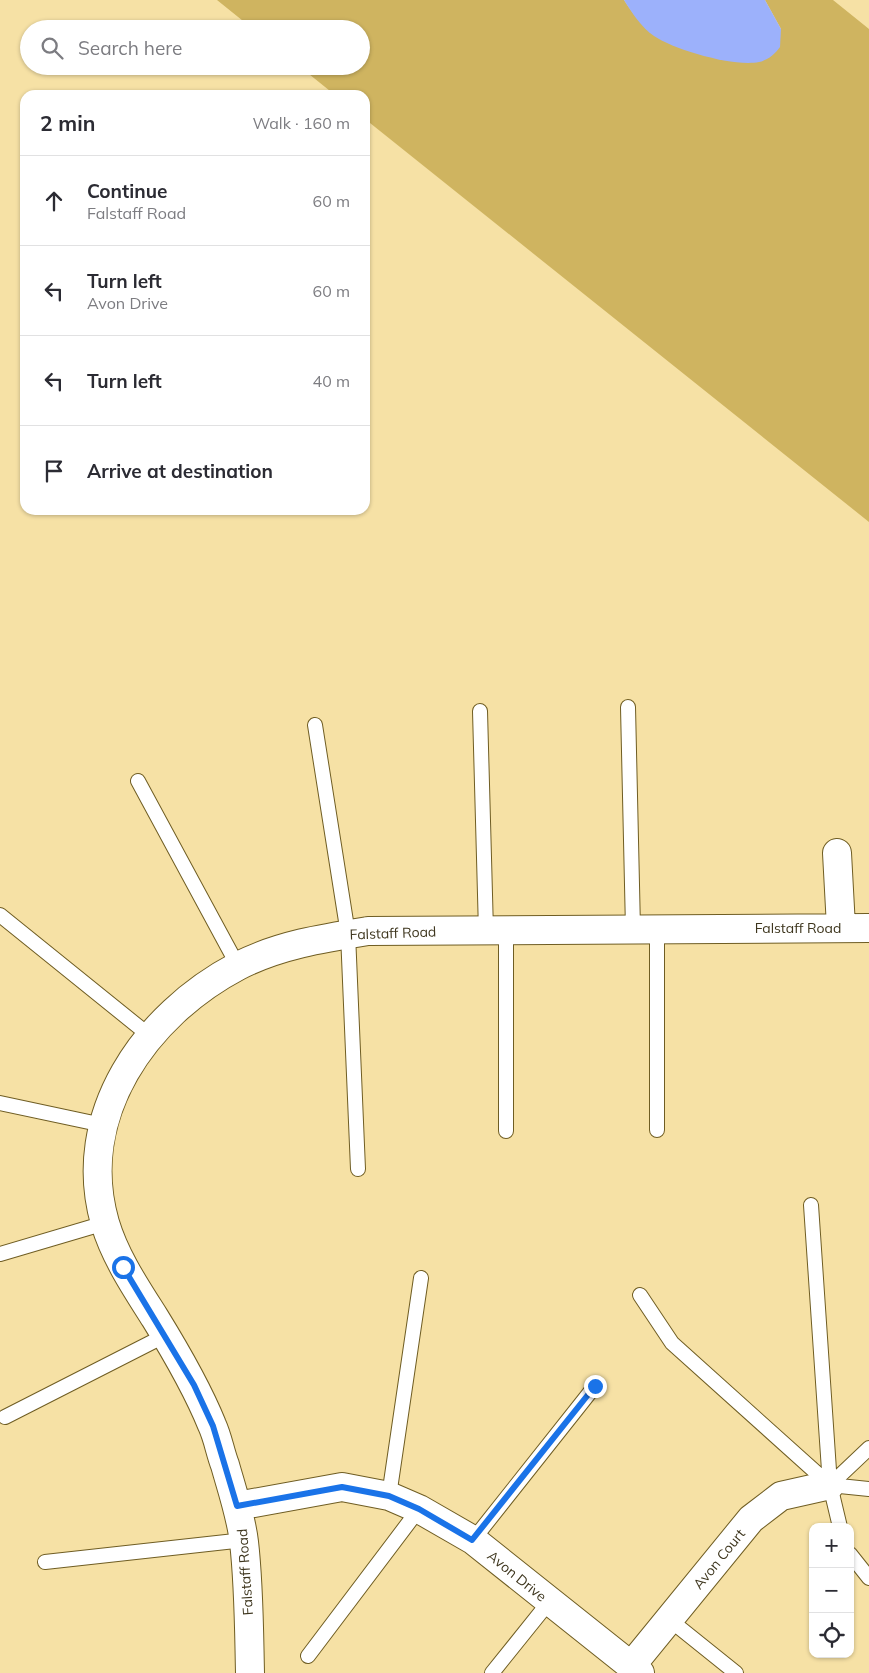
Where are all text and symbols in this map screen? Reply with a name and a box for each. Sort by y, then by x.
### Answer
search box [20,20,370,75]
icon: search [38,34,66,62]
text: Search here [78,36,182,60]
text: 2 min [40,110,95,136]
text: Walk · 160 m [252,113,350,133]
text: Continue [87,179,167,203]
icon: ahead [40,187,68,215]
text: 60 m [313,191,350,211]
text: Falstaff Road [87,203,186,223]
text: Turn left [87,269,162,293]
icon: left [40,277,68,305]
text: 60 m [313,281,350,301]
text: Avon Drive [87,293,168,313]
icon: left [40,367,68,395]
text: Turn left [87,369,162,393]
text: 40 m [313,371,350,391]
icon: arrive [40,457,68,485]
text: Arrive at destination [87,459,273,483]
street label: Falstaff Road [755,919,841,937]
street label: Falstaff Road [349,922,437,944]
route start [112,1256,135,1279]
route end [584,1375,607,1398]
map controls [809,1523,854,1658]
button: + [809,1523,854,1568]
street label: Avon Court [689,1525,749,1593]
street label: Falstaff Road [233,1528,257,1616]
street label: Avon Drive [484,1547,550,1605]
button: − [809,1568,854,1613]
button: locate [809,1613,854,1658]

